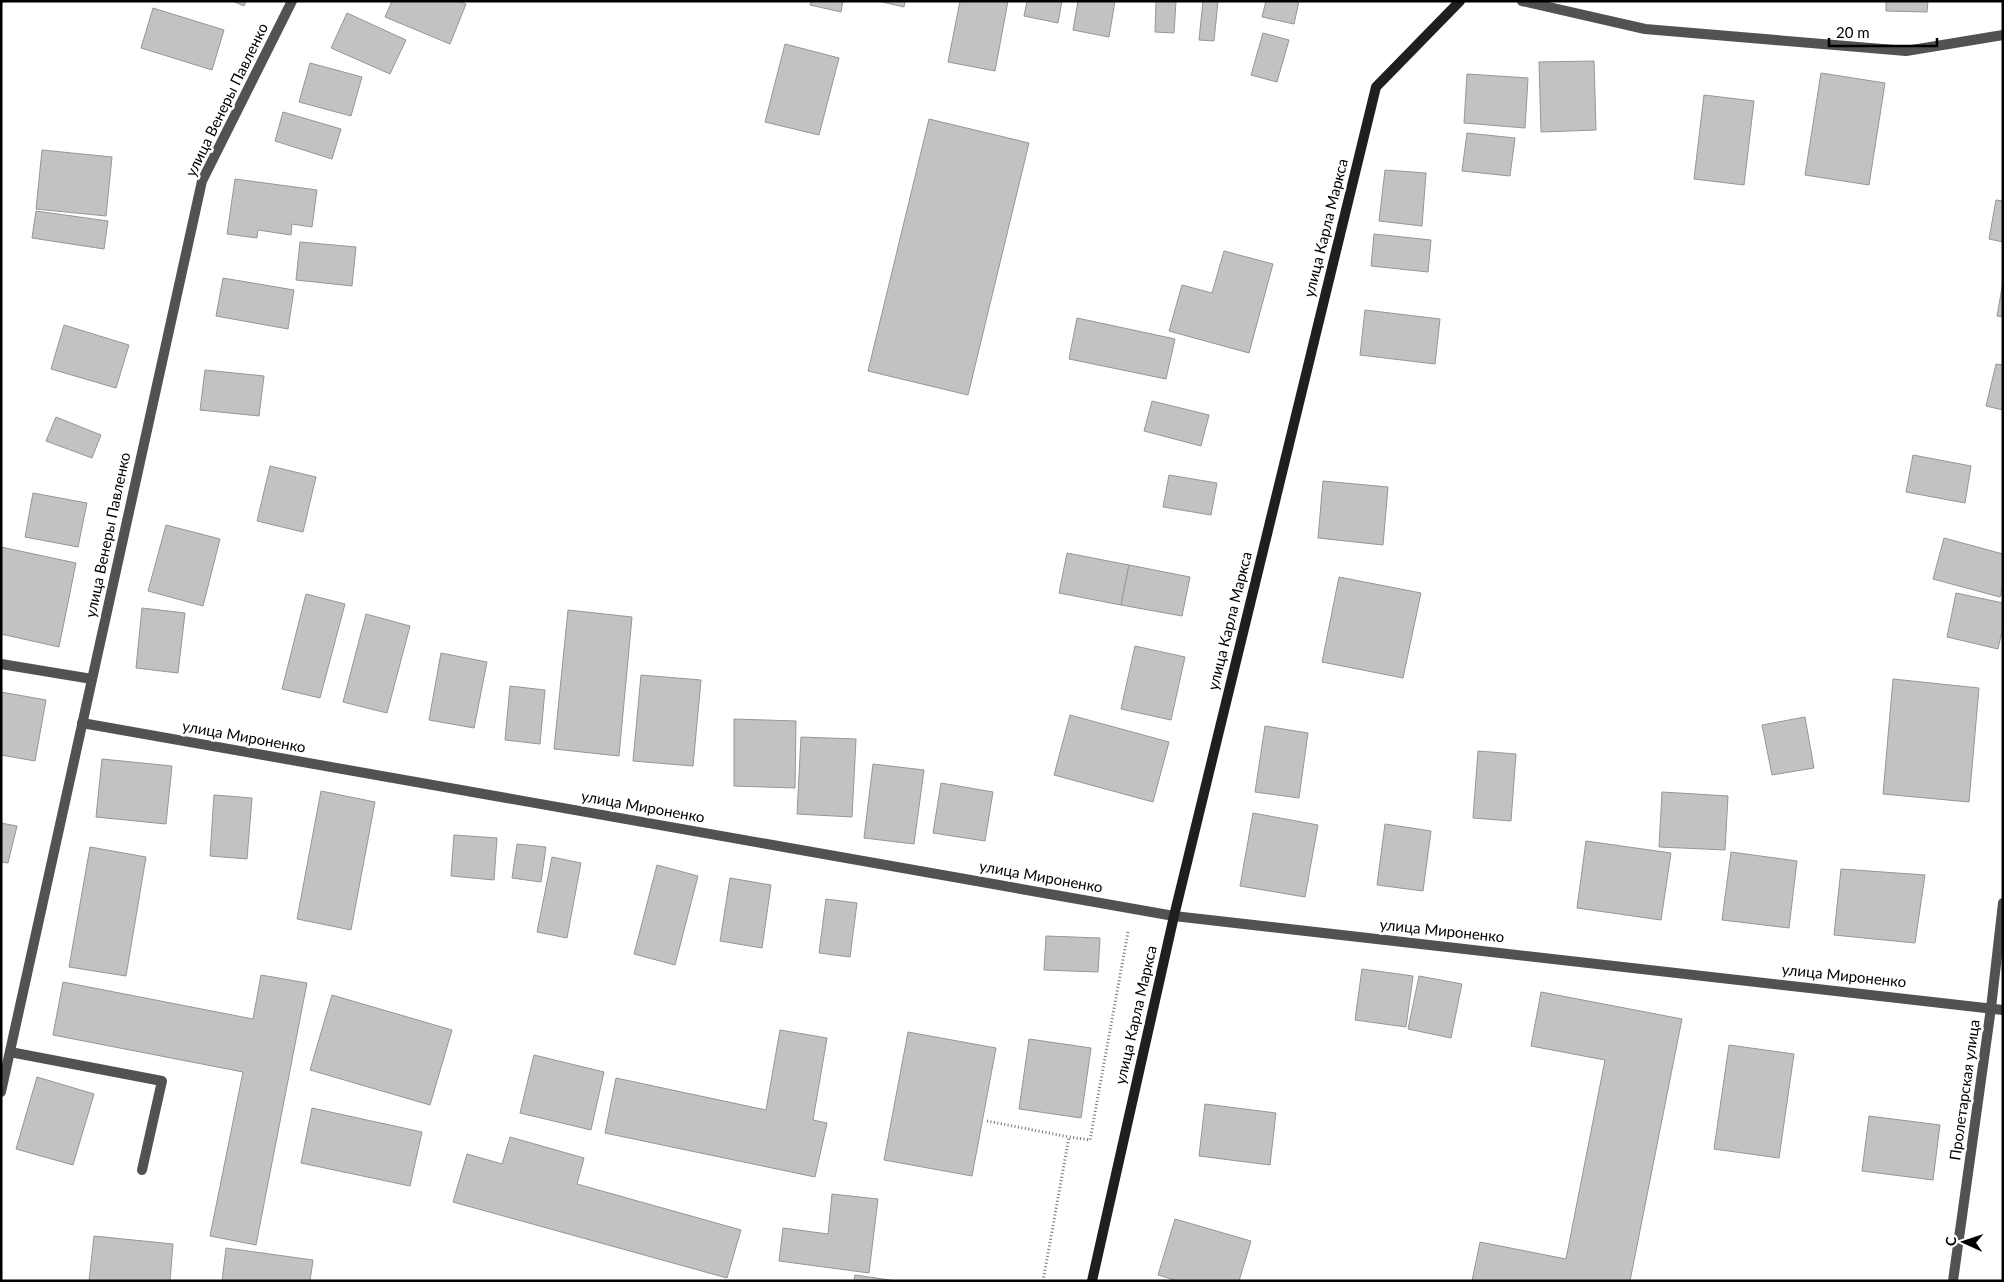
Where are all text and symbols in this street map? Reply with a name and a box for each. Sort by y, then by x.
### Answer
scale bar [1829,15,1936,47]
street label: улица Венеры Павленко [181,20,271,179]
text: 20 m [1836,23,1870,41]
street label: улица Карла Маркса [1299,157,1351,299]
street label: улица Венеры Павленко [81,450,133,619]
street label: улица Карла Маркса [1203,550,1255,692]
street label: улица Мироненко [181,716,307,756]
street label: улица Мироненко [580,786,706,826]
street label: улица Мироненко [978,856,1104,896]
street label: улица Мироненко [1379,915,1505,945]
street label: улица Карла Маркса [1110,944,1160,1086]
street label: улица Мироненко [1781,960,1907,990]
street label: Пролетарская улица [1945,1018,1983,1161]
north arrow [1939,1217,1989,1267]
text: С [1942,1235,1959,1246]

